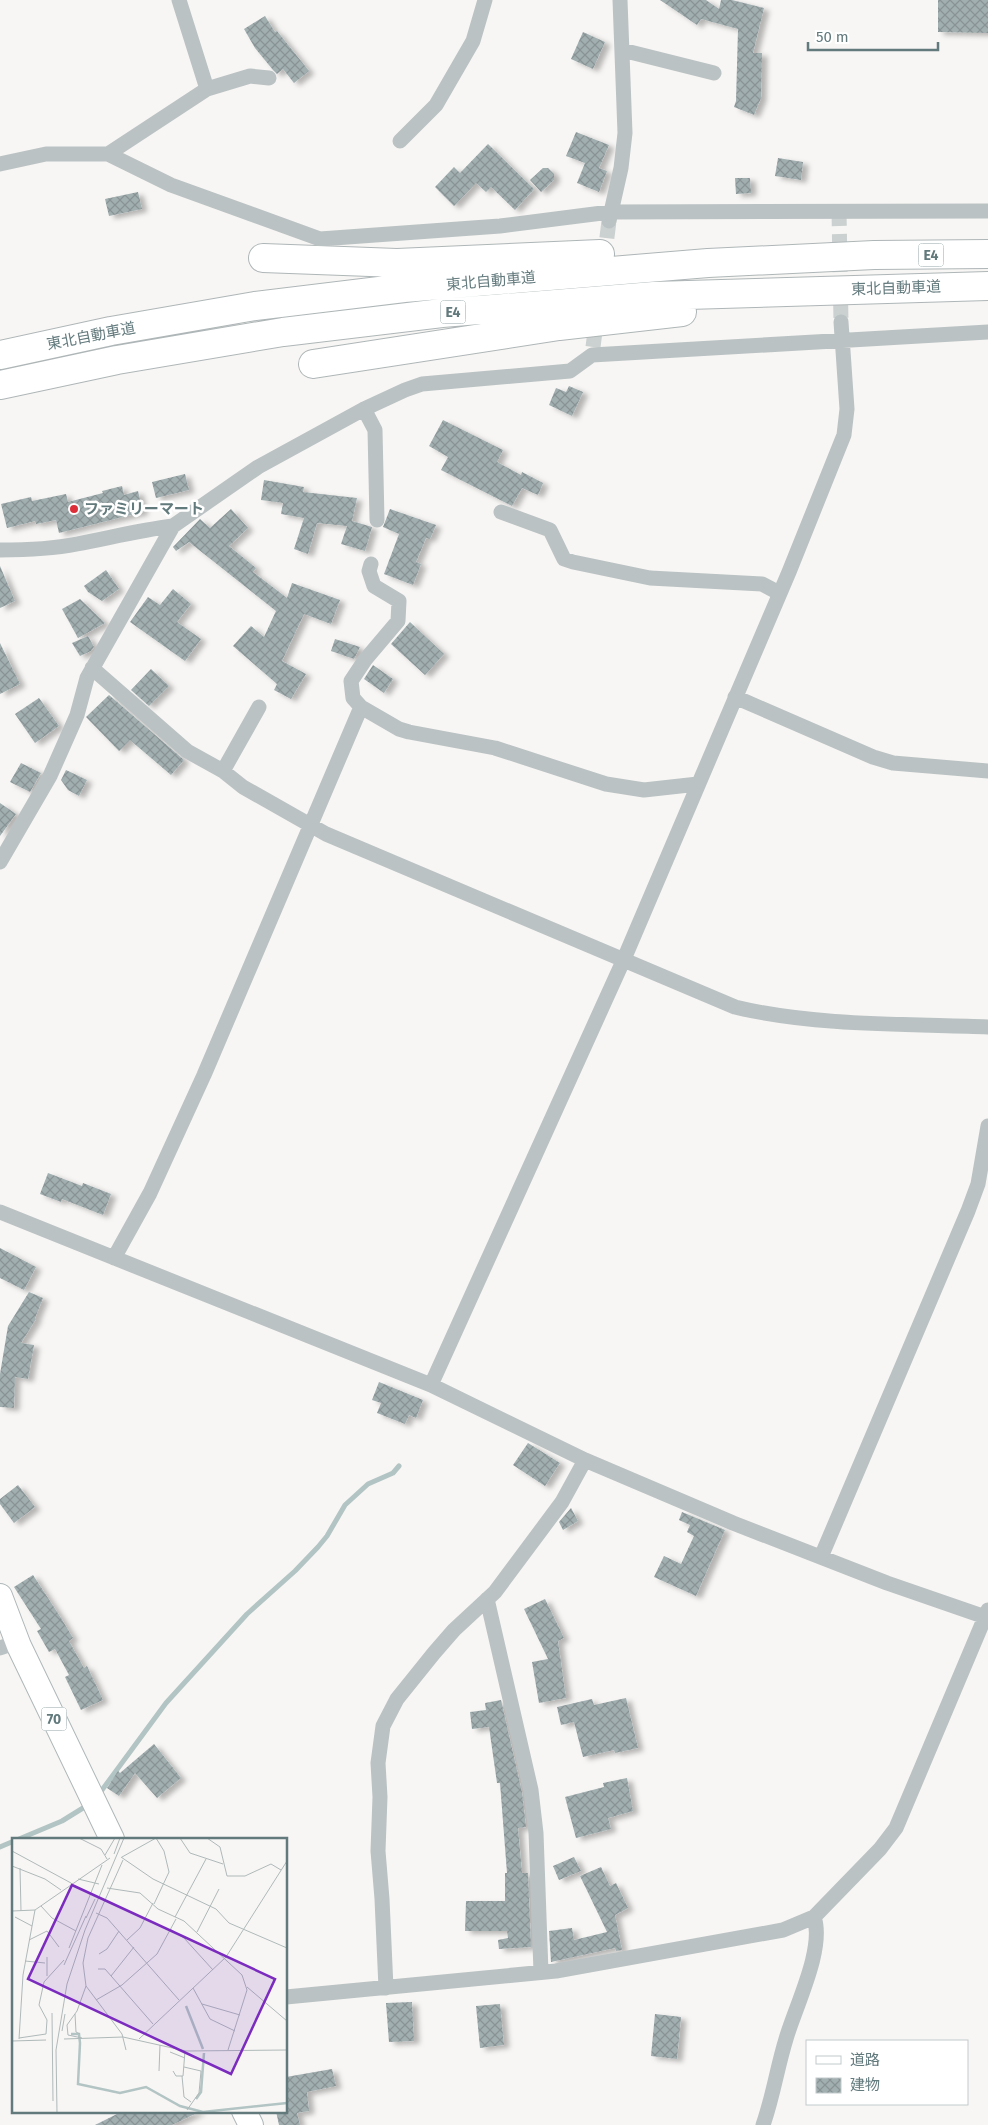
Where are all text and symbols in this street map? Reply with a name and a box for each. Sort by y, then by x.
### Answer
scale bar [808,20,938,52]
text: 50 m [816,28,849,46]
road number: E4 [918,244,944,266]
street label: 東北自動車道 [445,268,537,294]
street label: 東北自動車道 [851,277,941,299]
road number: E4 [440,300,466,324]
street label: 東北自動車道 [45,319,137,353]
place label: ファミリーマート [84,500,204,518]
marker: ファミリーマート [68,503,80,515]
road number: 70 [42,1708,66,1730]
inset map [12,1838,288,2112]
legend [806,2040,968,2105]
text: 道路 [850,2051,880,2069]
text: 建物 [850,2076,880,2094]

